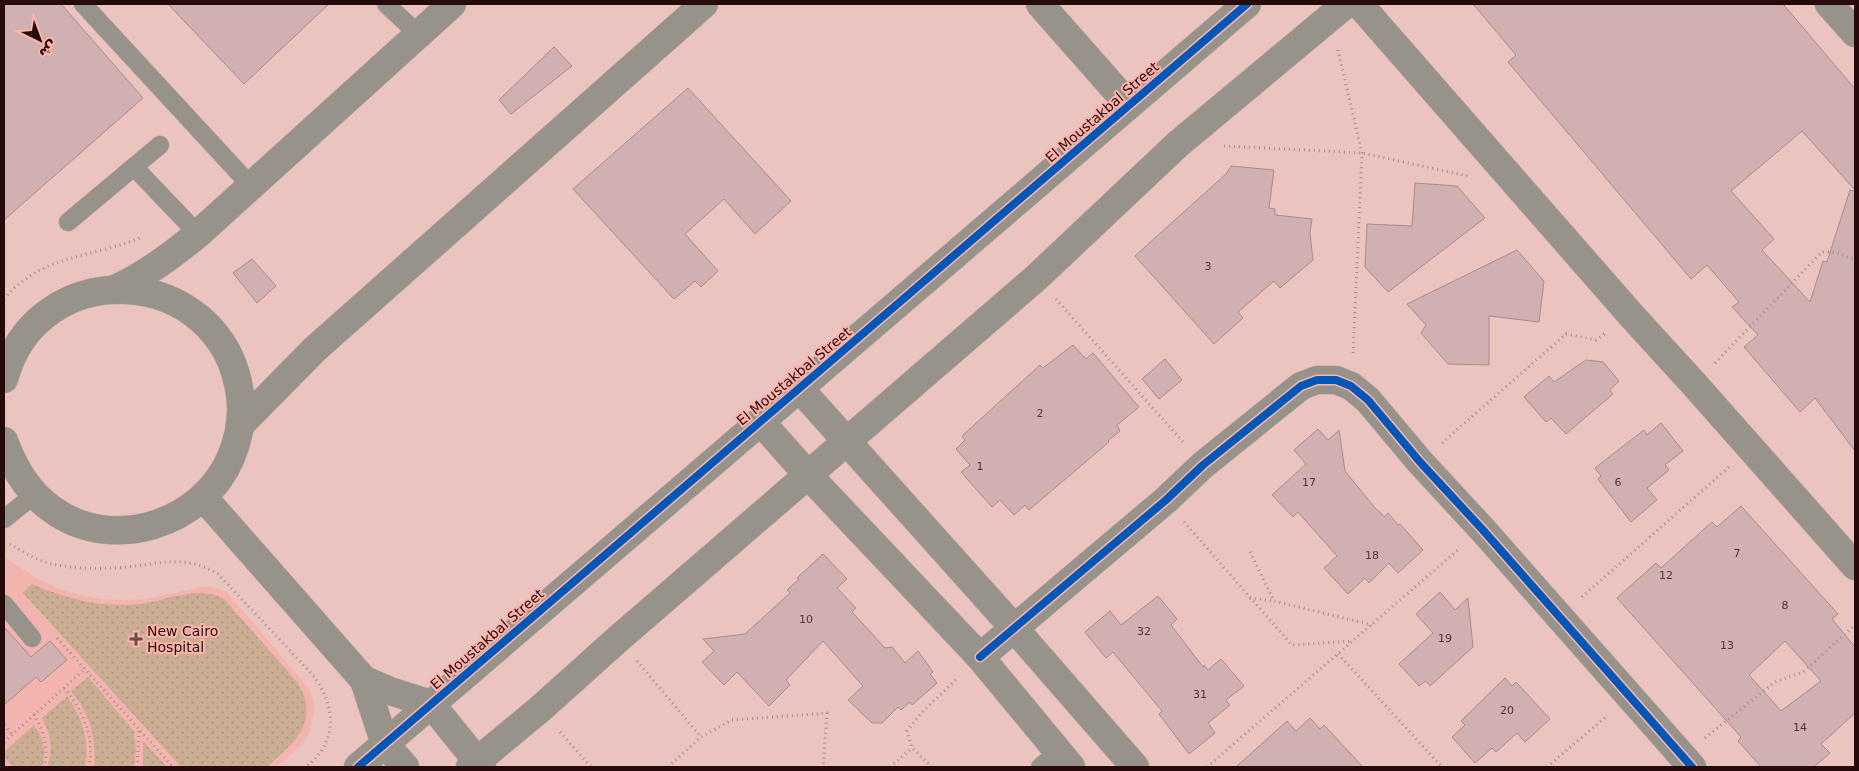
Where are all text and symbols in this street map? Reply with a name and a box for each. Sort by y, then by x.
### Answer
north arrow [15,15,65,65]
text: ش [36,37,61,62]
street label: El Moustakbal Street [1042,58,1162,165]
house number: 3 [1205,260,1212,273]
street label: El Moustakbal Street [733,323,855,429]
house number: 2 [1037,407,1044,420]
house number: 1 [977,460,984,473]
house number: 17 [1302,476,1316,489]
house number: 6 [1615,476,1622,489]
house number: 7 [1734,547,1741,560]
house number: 18 [1365,549,1379,562]
house number: 12 [1659,569,1673,582]
street label: El Moustakbal Street [427,585,547,692]
house number: 8 [1782,599,1789,612]
house number: 10 [799,613,813,626]
place label: New Cairo Hospital [147,623,218,655]
house number: 32 [1137,625,1151,638]
marker: New Cairo Hospital [129,632,143,646]
house number: 19 [1438,632,1452,645]
house number: 13 [1720,639,1734,652]
house number: 31 [1193,688,1207,701]
house number: 20 [1500,704,1514,717]
house number: 14 [1793,721,1807,734]

